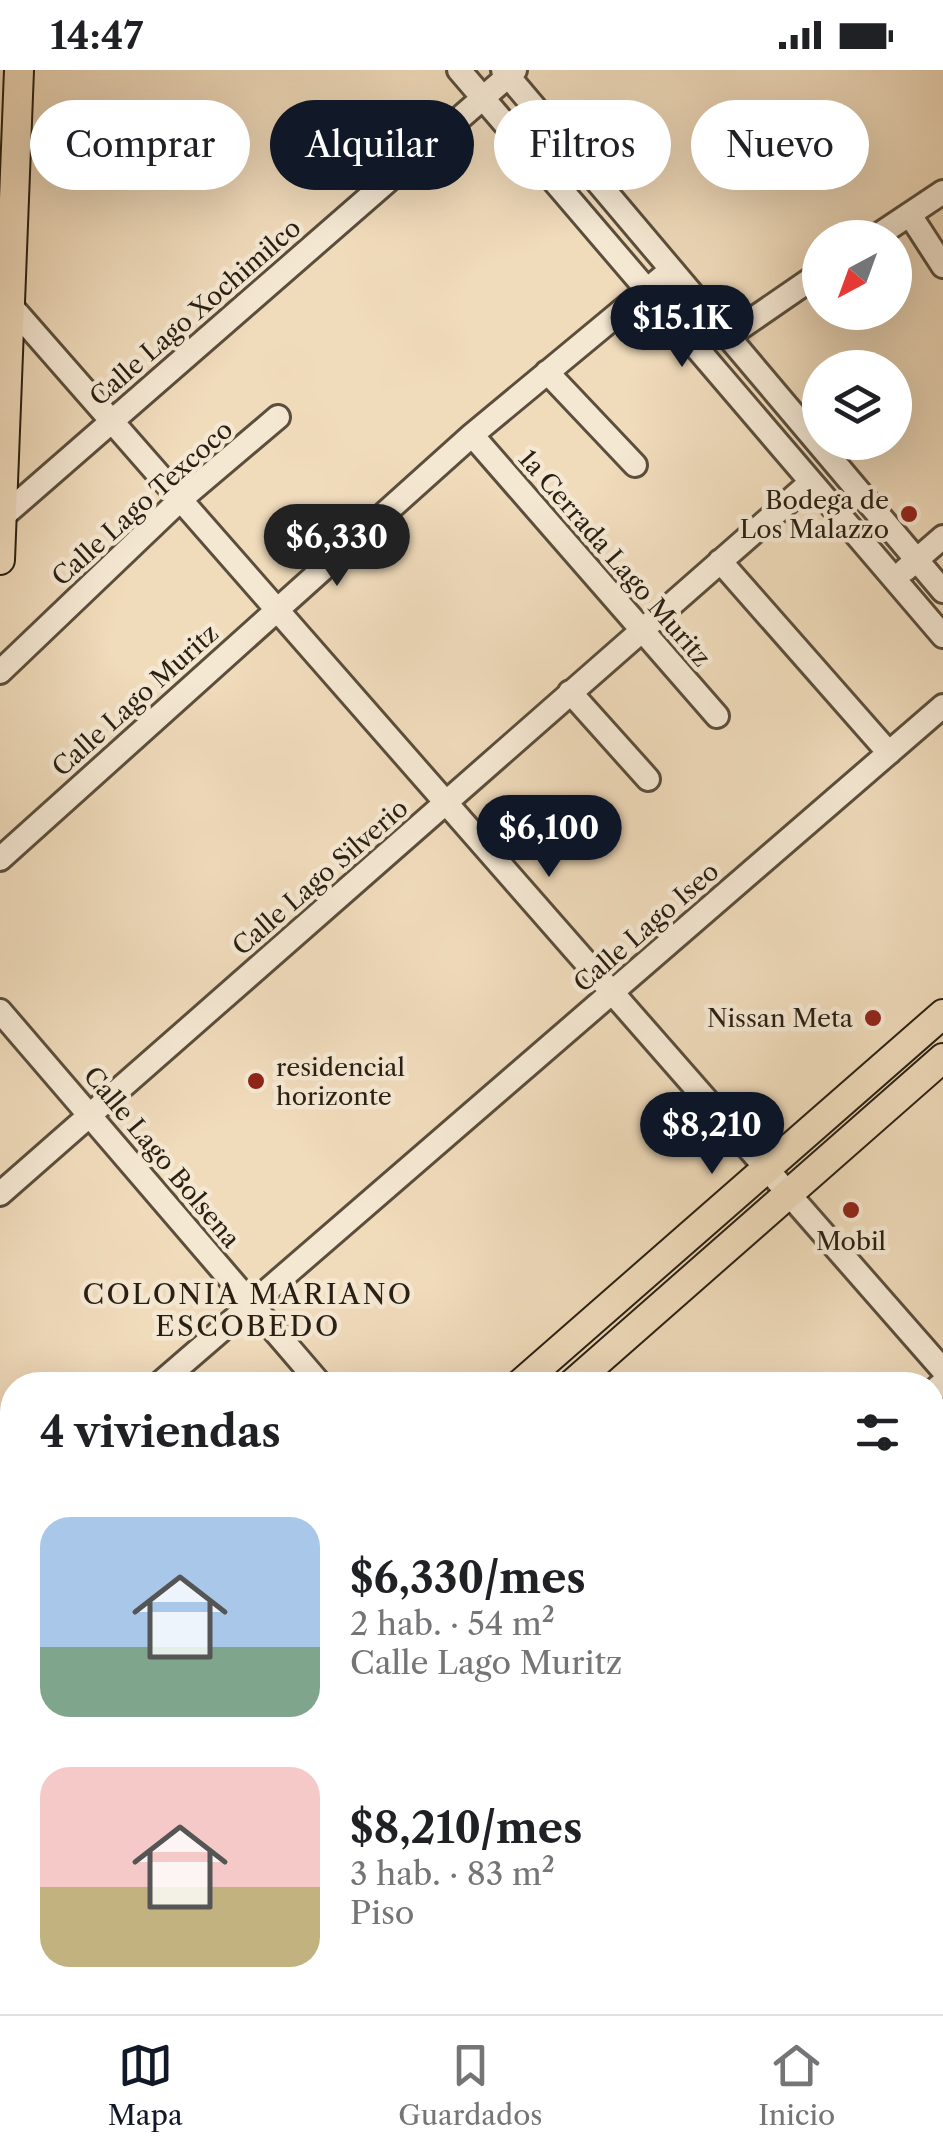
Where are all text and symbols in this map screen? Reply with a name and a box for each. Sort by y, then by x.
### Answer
text: 14:47 [50,12,143,59]
chip: Comprar [30,100,250,190]
chip: Alquilar [270,100,474,190]
chip: Filtros [494,100,671,190]
chip: Nuevo [691,100,869,190]
street label: Calle Lago Xochimilco [83,212,307,412]
north arrow [802,220,912,330]
map controls [802,220,912,460]
pin: $15.1K [601,285,763,370]
text: $15.1K [633,298,731,337]
button: layers [802,350,912,460]
street label: Calle Lago Texcoco [46,414,239,593]
street label: 1a Cerrada Lago Muritz [512,444,717,673]
place label: Bodega de Los Malazzo [740,485,889,545]
marker: Bodega de Los Malazzo [898,503,920,525]
pin: $6,330 [256,504,418,589]
text: $6,330 [286,517,388,556]
street label: Calle Lago Muritz [46,618,225,783]
street label: Calle Lago Silverio [226,793,415,962]
pin: $6,100 [468,795,630,880]
text: $6,100 [499,808,599,847]
street label: Calle Lago Iseo [567,856,725,999]
place label: Nissan Meta [707,1003,854,1034]
marker: Nissan Meta [862,1007,884,1029]
place label: residencial horizonte [276,1052,405,1112]
street label: Calle Lago Bolsena [77,1061,247,1255]
marker: residencial horizonte [245,1070,267,1092]
pin: $8,210 [631,1092,793,1177]
text: $8,210 [662,1105,762,1144]
marker: Mobil [840,1199,862,1221]
place label: Mobil [816,1226,886,1257]
district label: COLONIA MARIANO ESCOBEDO [82,1277,414,1343]
icon: filters [850,1405,905,1460]
text: 4 viviendas [40,1406,281,1458]
text: $6,330/mes [350,1552,586,1604]
icon: home [120,1557,240,1677]
text: 2 hab. · 54 m² [350,1604,555,1643]
text: Calle Lago Muritz [350,1643,622,1682]
text: $8,210/mes [350,1802,582,1854]
icon: home [120,1807,240,1927]
text: 3 hab. · 83 m² [350,1854,555,1893]
text: Piso [350,1893,414,1932]
tab: Mapa [108,2038,183,2132]
tab: Guardados [398,2038,543,2132]
tab: Inicio [758,2038,835,2132]

